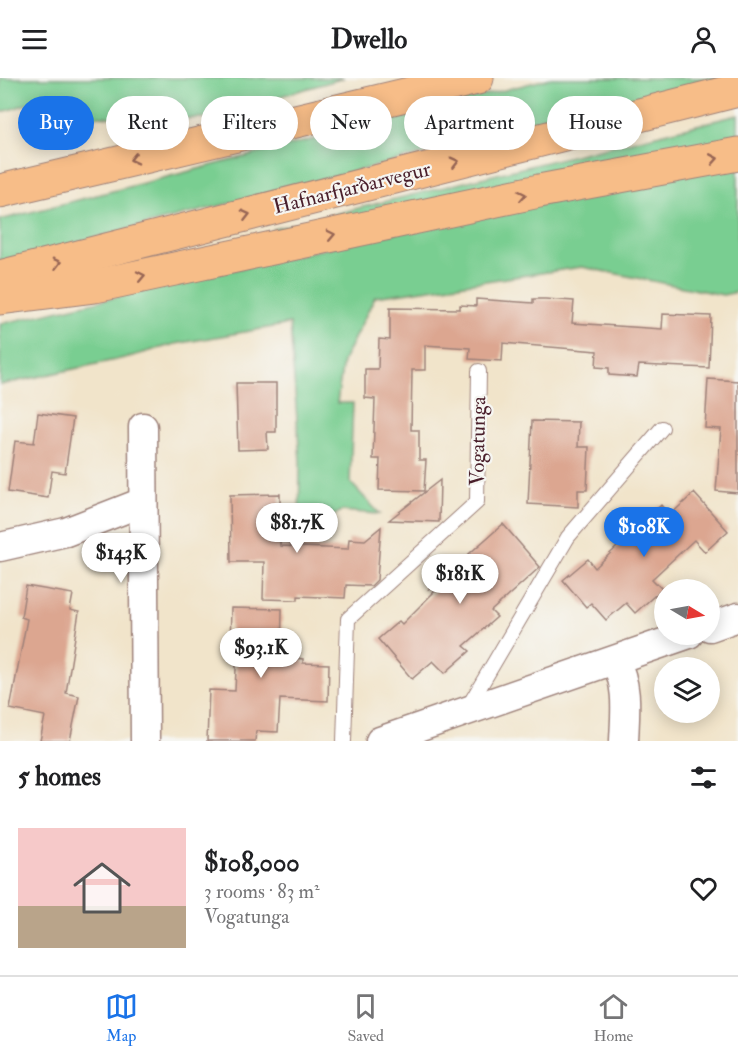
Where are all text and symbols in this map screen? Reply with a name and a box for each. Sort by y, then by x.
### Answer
icon: menu [18,23,51,56]
text: Dwello [331,23,407,56]
icon: person [687,23,720,56]
chip: Buy [18,96,94,150]
chip: Rent [106,96,189,150]
chip: Filters [201,96,298,150]
chip: New [310,96,392,150]
chip: Apartment [404,96,535,150]
chip: House [547,96,643,150]
one-way arrow [129,152,139,165]
one-way arrow [708,153,718,166]
street label: Hafnarfjarðarvegur [270,155,434,221]
one-way arrow [449,157,460,169]
one-way arrow [517,189,527,202]
one-way arrow [240,210,251,222]
one-way arrow [326,229,336,242]
one-way arrow [52,257,62,270]
one-way arrow [135,270,145,283]
street label: Vogatunga [464,396,492,486]
pin: $81.7K [248,503,346,554]
pin: $108K [602,507,686,558]
text: $81.7K [270,510,324,535]
text: $108K [618,514,670,539]
pin: $143K [79,533,163,584]
text: $143K [96,540,146,565]
pin: $181K [418,554,502,605]
text: $181K [436,561,484,586]
north arrow [654,579,720,645]
map controls [654,579,720,723]
pin: $93.1K [212,628,310,679]
text: $93.1K [234,635,288,660]
button: layers [654,657,720,723]
text: 5 homes [18,761,101,793]
icon: filters [687,761,720,794]
text: $108,000 [204,847,300,879]
icon: home [66,852,138,924]
icon: heart [687,872,720,905]
text: 3 rooms · 83 m² [204,879,320,904]
text: Vogatunga [204,904,289,929]
tab: Map [105,990,138,1046]
tab: Saved [347,990,384,1046]
tab: Home [594,990,633,1046]

